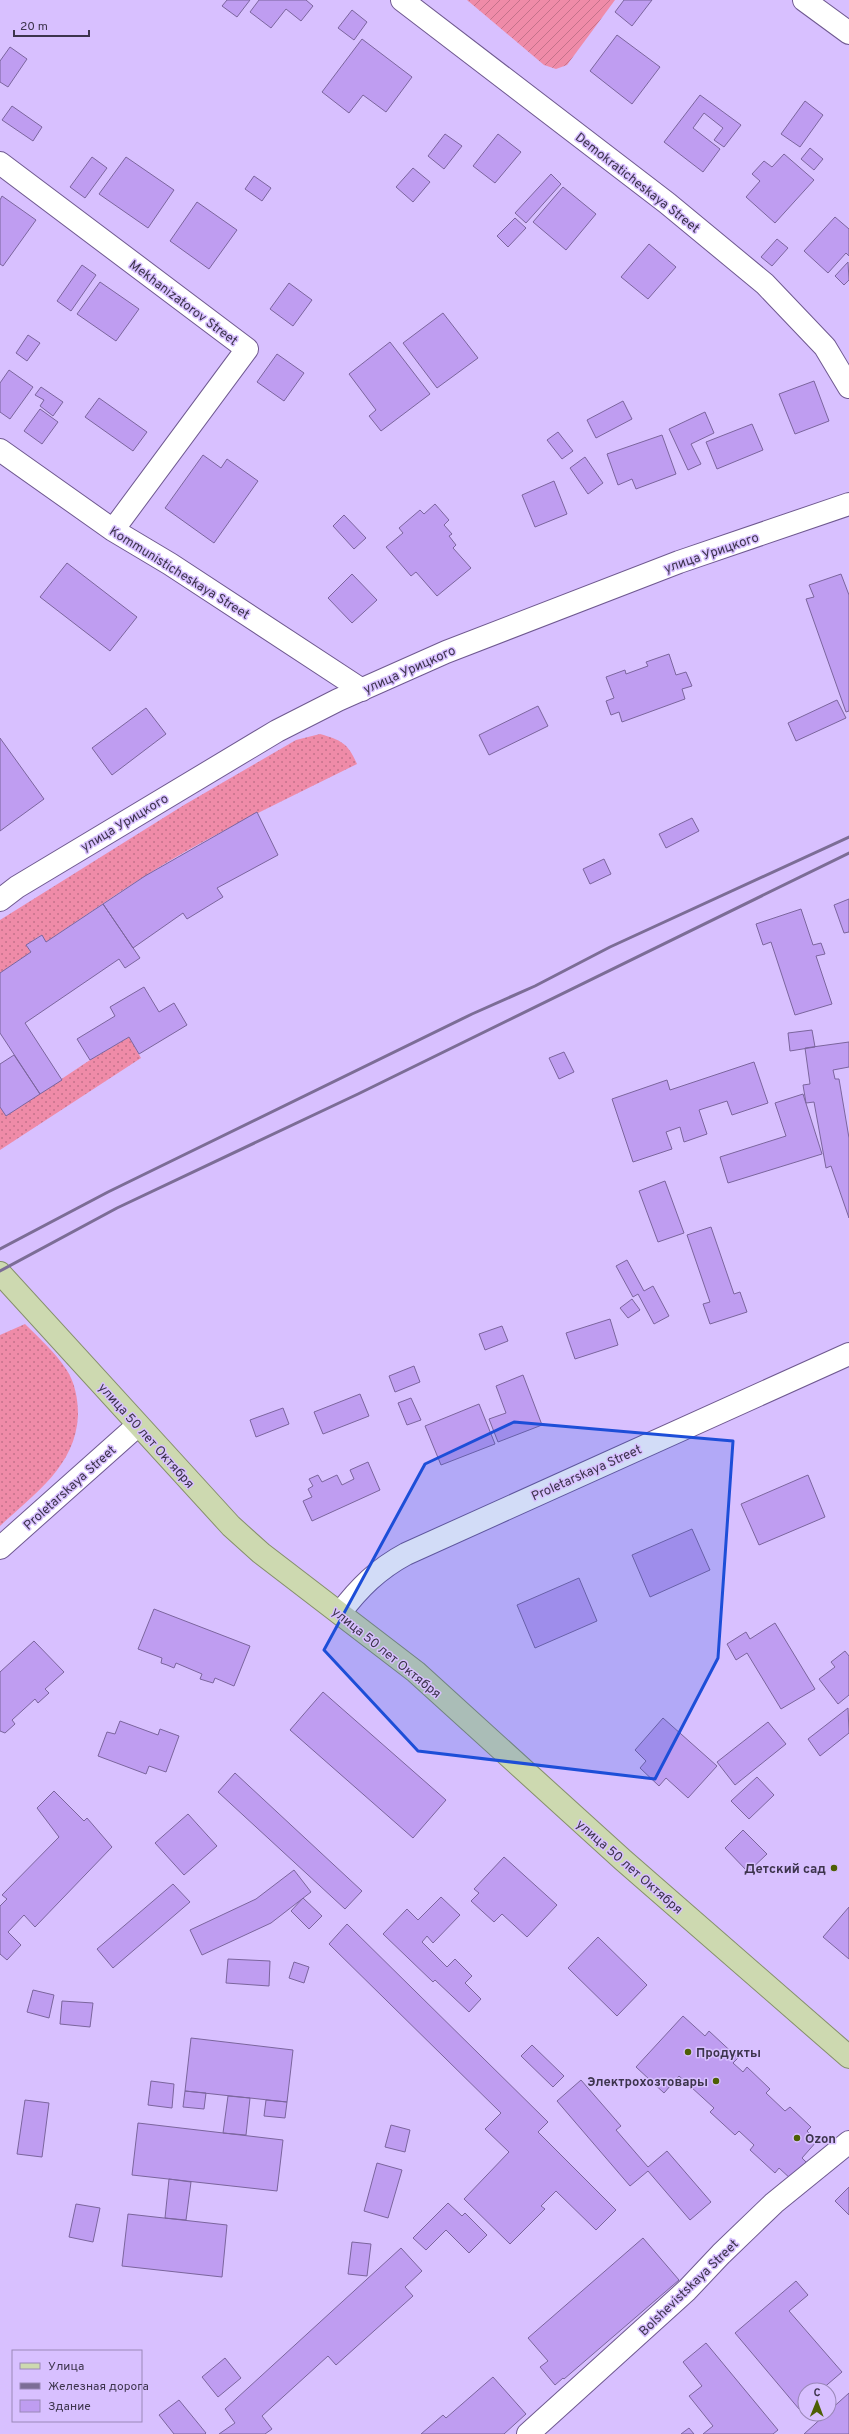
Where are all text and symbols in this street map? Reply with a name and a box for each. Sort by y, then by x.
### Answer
scale bar [14,12,89,38]
text: 20 m [20,19,48,35]
street label: Demokraticheskaya Street [571,130,702,237]
street label: Mekhanizatorov Street [125,257,240,350]
street label: Kommunisticheskaya Street [106,524,252,624]
street label: улица Урицкого [662,530,761,578]
street label: улица Урицкого [361,643,458,698]
street label: улица Урицкого [78,791,172,856]
street label: улица 50 лет Октября [94,1380,197,1492]
street label: Proletarskaya Street [529,1442,644,1505]
street label: Proletarskaya Street [21,1443,120,1534]
street label: улица 50 лет Октября [328,1605,444,1703]
street label: улица 50 лет Октября [572,1817,685,1918]
place label: Детский сад [744,1862,826,1878]
marker: Детский сад [829,1863,839,1873]
place label: Продукты [696,2046,761,2062]
marker: Продукты [683,2047,693,2057]
place label: Электрохозтовары [587,2075,708,2091]
marker: Электрохозтовары [711,2076,721,2086]
place label: Ozon [805,2132,836,2148]
marker: Ozon [792,2133,802,2143]
street label: Bolshevistskaya Street [636,2237,743,2340]
legend [12,2350,142,2422]
text: Улица [48,2359,84,2375]
text: Железная дорога [48,2379,149,2395]
north arrow [797,2382,837,2422]
text: С [814,2386,821,2400]
text: Здание [48,2399,91,2415]

